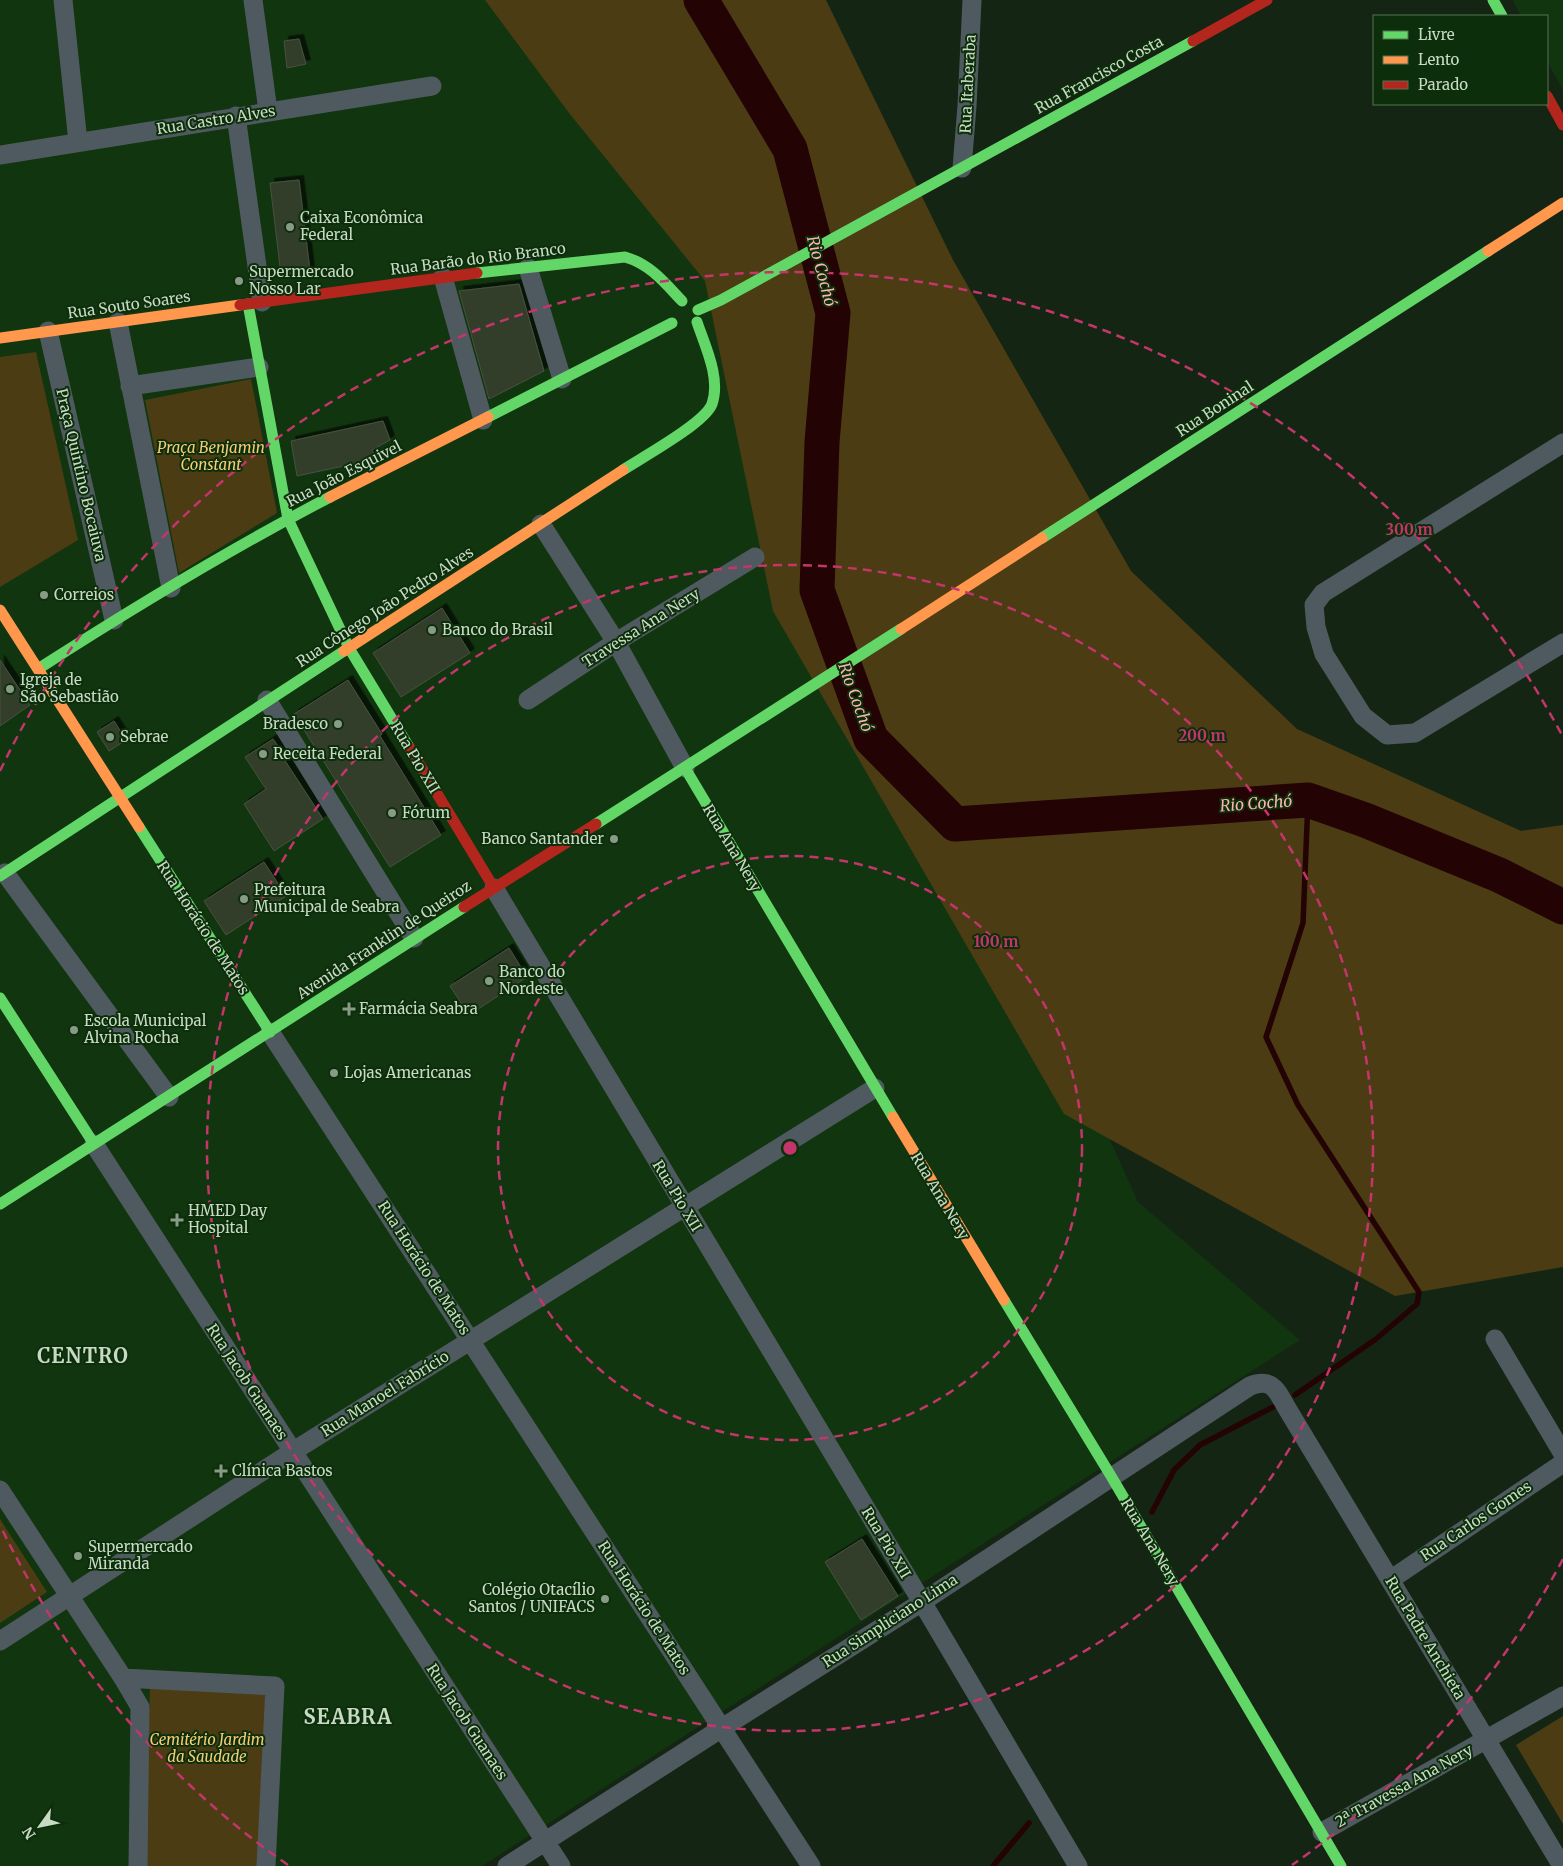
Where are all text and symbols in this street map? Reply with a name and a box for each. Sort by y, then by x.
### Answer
legend [1373,15,1548,105]
text: Livre [1418,25,1455,44]
street label: Rua Francisco Costa [1031,31,1166,118]
street label: Rua Itaberaba [955,34,980,134]
text: Lento [1418,50,1460,69]
text: Parado [1418,75,1468,94]
street label: Rua Castro Alves [155,101,277,138]
place label: Caixa Econômica Federal [300,208,423,244]
marker: Caixa Econômica Federal [284,221,296,233]
water label: Rio Cochó [803,233,841,309]
street label: Rua Barão do Rio Branco [389,238,567,279]
place label: Supermercado Nosso Lar [249,262,354,298]
marker: Supermercado Nosso Lar [233,275,245,287]
street label: Rua Souto Soares [66,286,192,323]
street label: Rua Boninal [1173,376,1257,440]
street label: Praça Quintino Bocaiuva [52,386,111,563]
street label: Rua João Esquivel [283,436,405,511]
park label: Praça Benjamin Constant [157,438,265,474]
text: 300 m [1385,520,1433,539]
street label: Rua Cônego João Pedro Alves [293,542,477,671]
street label: Travessa Ana Nery [578,584,703,671]
place label: Correios [54,585,114,604]
marker: Correios [38,589,50,601]
place label: Banco do Brasil [442,620,553,639]
marker: Banco do Brasil [426,624,438,636]
water label: Rio Cochó [834,659,878,735]
place label: Igreja de São Sebastião [20,670,119,706]
marker: Igreja de São Sebastião [4,683,16,695]
place label: Bradesco [263,714,328,733]
marker: Bradesco [332,718,344,730]
street label: Rua Pio XII [387,719,444,797]
text: 200 m [1178,726,1226,745]
place label: Sebrae [120,727,169,746]
marker: Sebrae [104,731,116,743]
place label: Receita Federal [273,744,382,763]
marker: Receita Federal [257,748,269,760]
water label: Rio Cochó [1219,790,1293,816]
street label: Rua Ana Nery [699,801,766,895]
place label: Fórum [402,803,450,822]
marker: Fórum [386,807,398,819]
place label: Banco Santander [481,829,604,848]
marker: Banco Santander [608,833,620,845]
street label: Rua Horácio de Matos [153,857,254,998]
street label: Avenida Franklin de Queiroz [292,876,474,1004]
place label: Prefeitura Municipal de Seabra [254,880,399,916]
marker: Prefeitura Municipal de Seabra [238,893,250,905]
text: 100 m [974,932,1018,951]
place label: Banco do Nordeste [499,962,565,998]
marker: Banco do Nordeste [483,975,495,987]
place label: Farmácia Seabra [359,999,478,1018]
marker: Farmácia Seabra [343,1003,355,1015]
place label: Escola Municipal Alvina Rocha [83,1011,207,1047]
marker: Escola Municipal Alvina Rocha [68,1024,80,1036]
place label: Lojas Americanas [344,1063,471,1082]
marker: Lojas Americanas [328,1067,340,1079]
centre of rings [781,1139,799,1157]
street label: Rua Ana Nery [907,1149,974,1243]
street label: Rua Pio XII [649,1157,706,1235]
street label: Rua Horácio de Matos [374,1197,475,1338]
place label: HMED Day Hospital [188,1201,267,1237]
marker: HMED Day Hospital [170,1213,184,1227]
street label: Rua Jacob Guanaes [203,1320,292,1443]
district label: CENTRO [37,1343,129,1368]
street label: Rua Manoel Fabrício [317,1346,452,1441]
place label: Clínica Bastos [232,1461,333,1480]
marker: Clínica Bastos [214,1464,228,1478]
street label: Rua Carlos Gomes [1417,1476,1535,1565]
street label: Rua Ana Nery [1117,1495,1184,1589]
street label: Rua Pio XII [858,1504,915,1582]
place label: Supermercado Miranda [88,1537,193,1573]
street label: Rua Horácio de Matos [594,1537,695,1678]
marker: Supermercado Miranda [72,1550,84,1562]
street label: Rua Simpliciano Lima [819,1570,961,1671]
street label: Rua Padre Anchieta [1381,1573,1470,1703]
place label: Colégio Otacílio Santos / UNIFACS [468,1580,595,1616]
marker: Colégio Otacílio Santos / UNIFACS [599,1593,611,1605]
street label: Rua Jacob Guanaes [423,1660,512,1783]
district label: SEABRA [304,1704,392,1729]
park label: Cemitério Jardim da Saudade [149,1730,265,1766]
street label: 2ª Travessa Ana Nery [1332,1740,1476,1831]
north arrow [15,1801,65,1851]
text: N [19,1824,40,1843]

